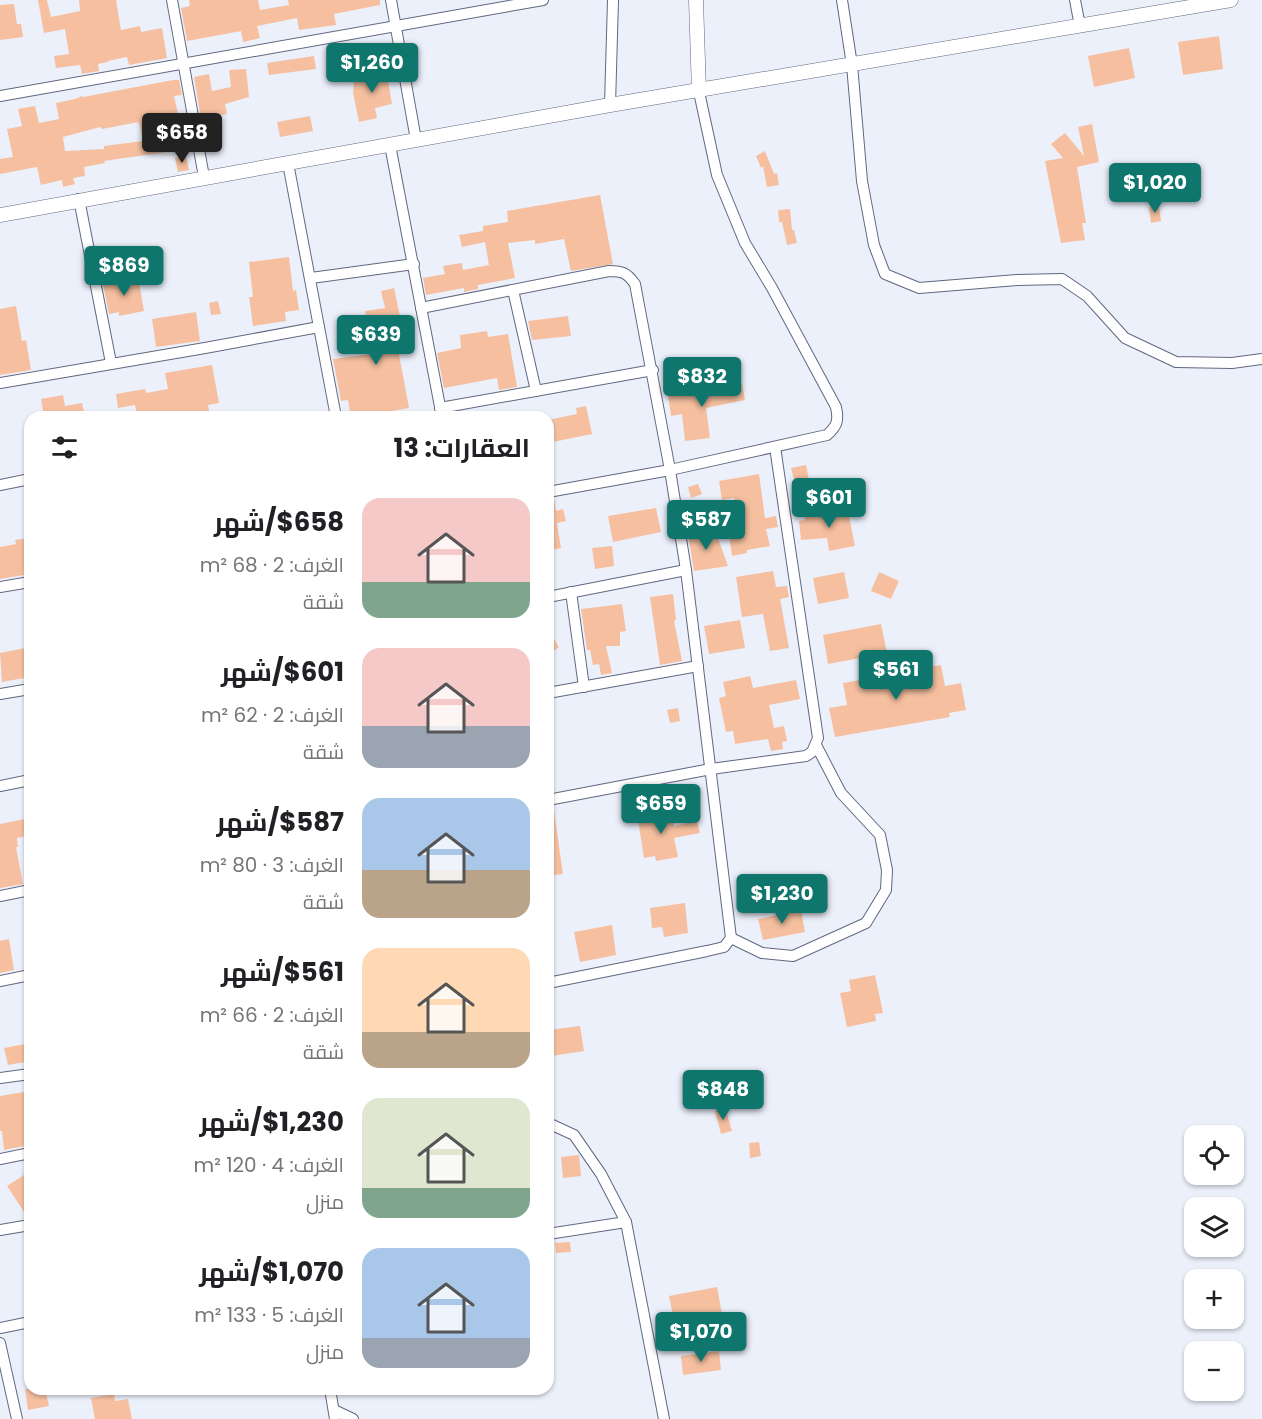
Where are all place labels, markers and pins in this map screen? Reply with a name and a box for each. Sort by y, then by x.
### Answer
pin: $1,260 [323,43,421,94]
pin: $658 [146,113,218,164]
pin: $1,020 [1106,163,1204,214]
pin: $869 [88,246,160,297]
pin: $639 [340,315,412,366]
pin: $832 [666,357,738,408]
pin: $601 [793,478,865,529]
pin: $587 [670,500,742,551]
pin: $561 [860,650,932,701]
pin: $659 [625,784,697,835]
pin: $1,230 [733,874,831,925]
pin: $848 [687,1070,759,1121]
pin: $1,070 [652,1312,750,1363]

